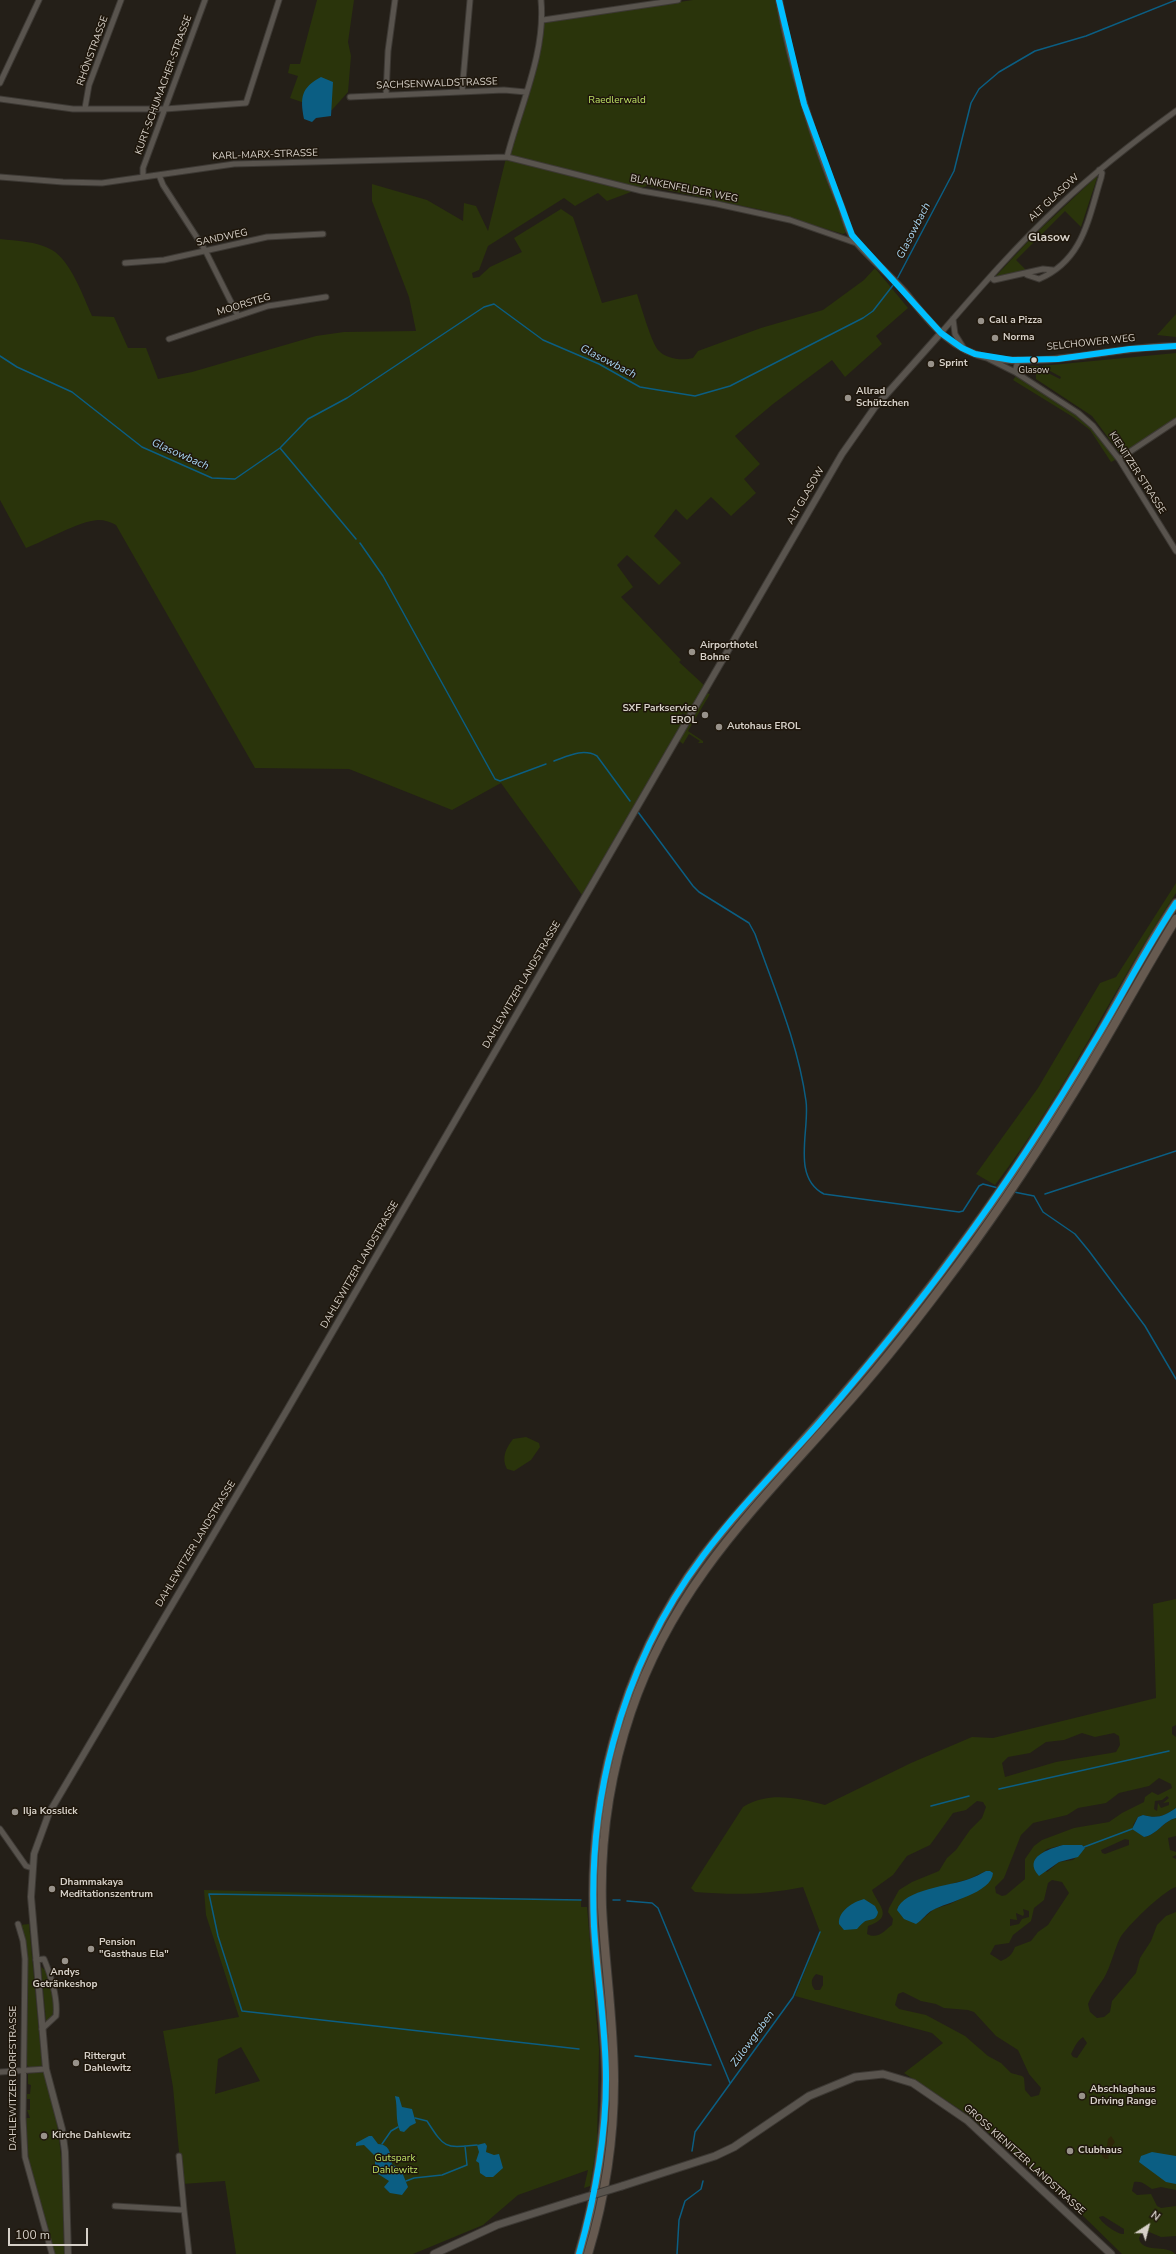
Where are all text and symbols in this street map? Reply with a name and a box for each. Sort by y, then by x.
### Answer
street label: RHÖNSTRASSE [75,14,111,88]
street label: KURT-SCHUMACHER-STRASSE [133,14,195,156]
street label: SACHSENWALDSTRASSE [376,76,498,92]
park label: Raedlerwald [588,95,646,107]
street label: KARL-MARX-STRASSE [212,147,318,163]
street label: ALT GLASOW [1026,172,1082,224]
street label: BLANKENFELDER WEG [629,173,739,205]
water label: Glasowbach [894,201,934,261]
street label: SANDWEG [195,227,249,249]
district label: Glasow [1028,231,1070,245]
street label: MOORSTEG [216,291,272,319]
place label: Call a Pizza [989,315,1042,327]
marker: Call a Pizza [976,316,986,326]
place label: Norma [1003,332,1034,344]
street label: SELCHOWER WEG [1046,332,1136,354]
marker: Norma [990,333,1000,343]
water label: Glasowbach [578,342,638,382]
marker: Glasow [1029,355,1039,365]
place label: Sprint [939,358,967,370]
marker: Sprint [926,359,936,369]
place label: Glasow [1019,366,1049,376]
place label: Allrad Schützchen [856,386,909,410]
marker: Allrad Schützchen [843,393,853,403]
street label: KIENITZER STRASSE [1106,430,1168,516]
water label: Glasowbach [149,437,211,473]
street label: ALT GLASOW [785,465,827,527]
place label: Airporthotel Bohne [700,640,758,664]
marker: Airporthotel Bohne [687,647,697,657]
place label: SXF Parkservice EROL [622,703,697,726]
marker: SXF Parkservice EROL [700,710,710,720]
place label: Autohaus EROL [727,721,801,733]
marker: Autohaus EROL [714,722,724,732]
street label: DAHLEWITZER LANDSTRASSE [481,919,563,1051]
street label: DAHLEWITZER LANDSTRASSE [319,1199,401,1331]
street label: DAHLEWITZER LANDSTRASSE [153,1479,239,1609]
place label: Ilja Kosslick [23,1806,78,1818]
marker: Ilja Kosslick [10,1807,20,1817]
place label: Dhammakaya Meditationszentrum [60,1877,153,1900]
marker: Dhammakaya Meditationszentrum [47,1884,57,1894]
place label: Pension "Gasthaus Ela" [99,1937,169,1960]
marker: Pension "Gasthaus Ela" [86,1944,96,1954]
marker: Andys Getränkeshop [60,1956,70,1966]
place label: Andys Getränkeshop [33,1967,97,1990]
street label: DAHLEWITZER DORFSTRASSE [8,2006,20,2150]
water label: Zülowgraben [728,2009,778,2069]
place label: Rittergut Dahlewitz [84,2051,131,2074]
marker: Rittergut Dahlewitz [71,2058,81,2068]
place label: Abschlaghaus Driving Range [1090,2084,1156,2108]
marker: Abschlaghaus Driving Range [1077,2091,1087,2101]
street label: GROSS KIENITZER LANDSTRASSE [961,2102,1087,2218]
place label: Kirche Dahlewitz [52,2130,131,2142]
marker: Kirche Dahlewitz [39,2131,49,2141]
place label: Clubhaus [1078,2145,1122,2157]
marker: Clubhaus [1065,2146,1075,2156]
park label: Gutspark Dahlewitz [372,2153,418,2176]
north arrow [1128,2206,1168,2246]
text: N [1148,2207,1163,2224]
scale bar [10,2220,90,2246]
text: 100 m [15,2227,50,2243]

